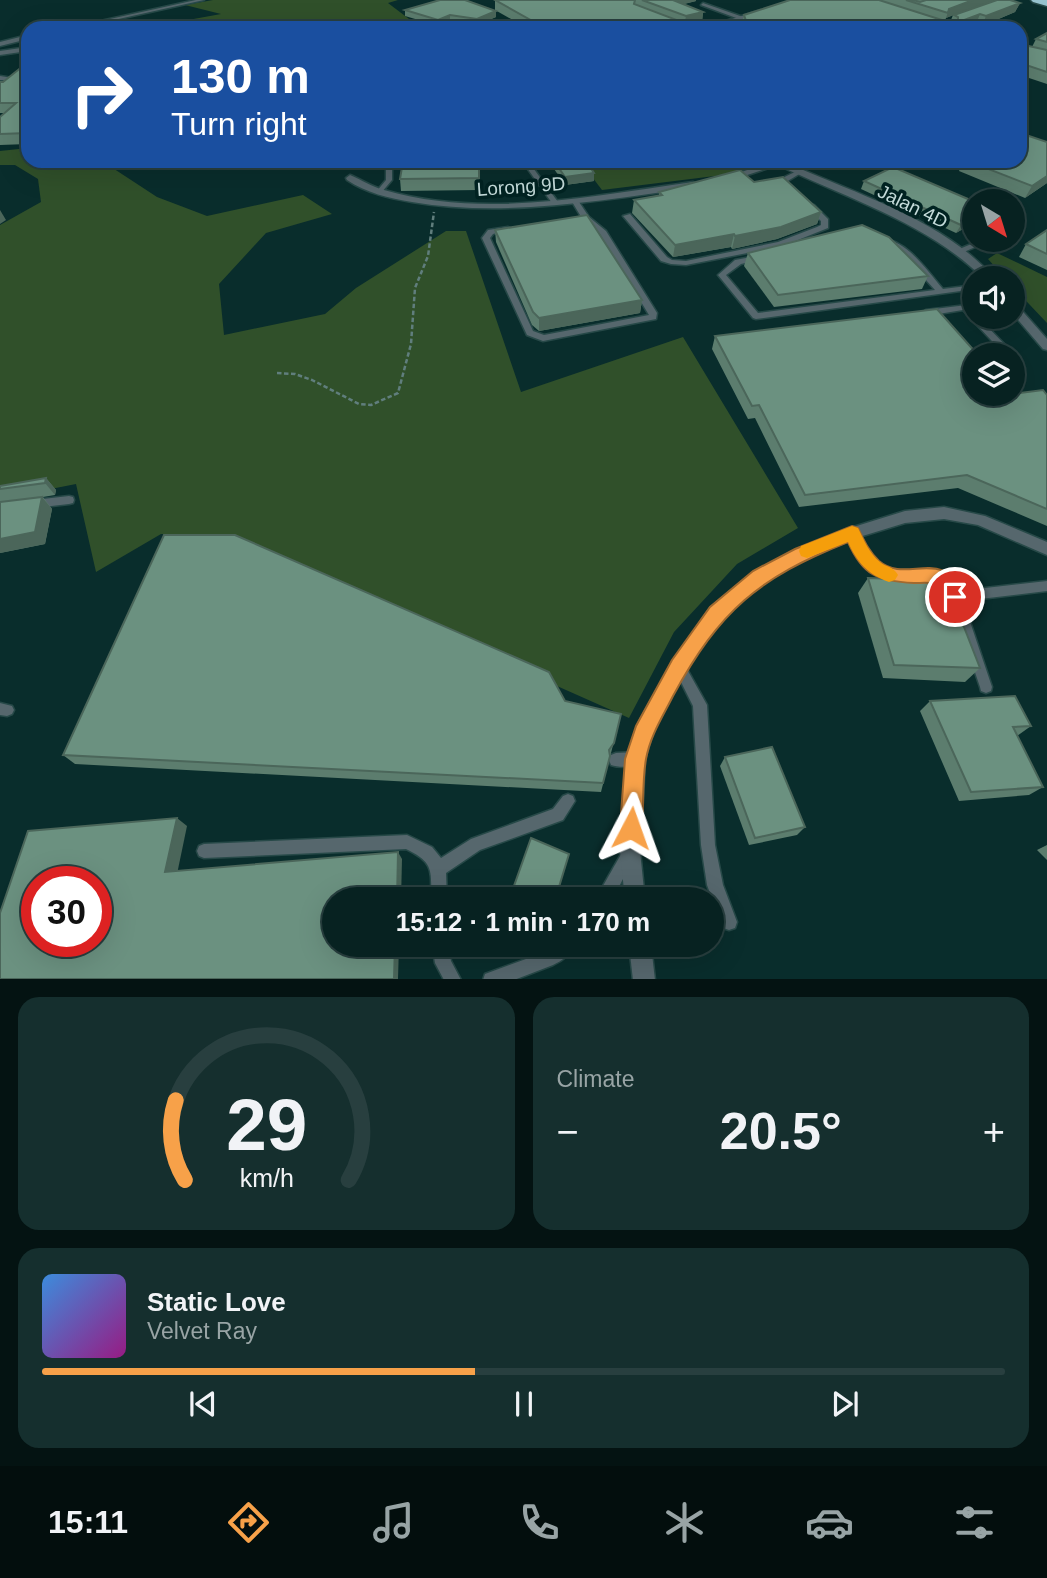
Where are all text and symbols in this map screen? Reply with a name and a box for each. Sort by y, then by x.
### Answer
icon: right [56,49,147,140]
text: 130 m [171,49,310,103]
text: Turn right [171,106,307,142]
street label: Lorong 9D [476,173,566,200]
street label: Jalan 4D [874,181,951,232]
north arrow [962,189,1026,252]
map controls [962,189,1025,406]
button: sound [962,266,1025,329]
button: layers [962,343,1025,406]
pin [925,567,985,627]
icon: arrive [936,578,974,616]
position arrow [594,791,668,865]
speed limit sign: 30 [21,866,112,957]
text: 15:12 · 1 min · 170 m [396,907,650,937]
text: Climate [557,1066,634,1092]
text: 29 [226,1084,307,1165]
text: 20.5° [720,1102,842,1160]
text: − [557,1111,579,1153]
text: + [983,1111,1005,1153]
text: km/h [239,1163,293,1191]
text: Static Love [147,1287,286,1317]
text: Velvet Ray [147,1318,257,1344]
icon: previous [184,1385,222,1423]
icon: pause [505,1385,543,1423]
icon: next [826,1385,864,1423]
icon: directions [224,1498,273,1547]
icon: music [369,1498,418,1547]
icon: phone [515,1498,564,1547]
icon: climate [660,1498,709,1547]
icon: car [805,1498,854,1547]
icon: filters [950,1498,999,1547]
text: 15:11 [48,1504,128,1540]

